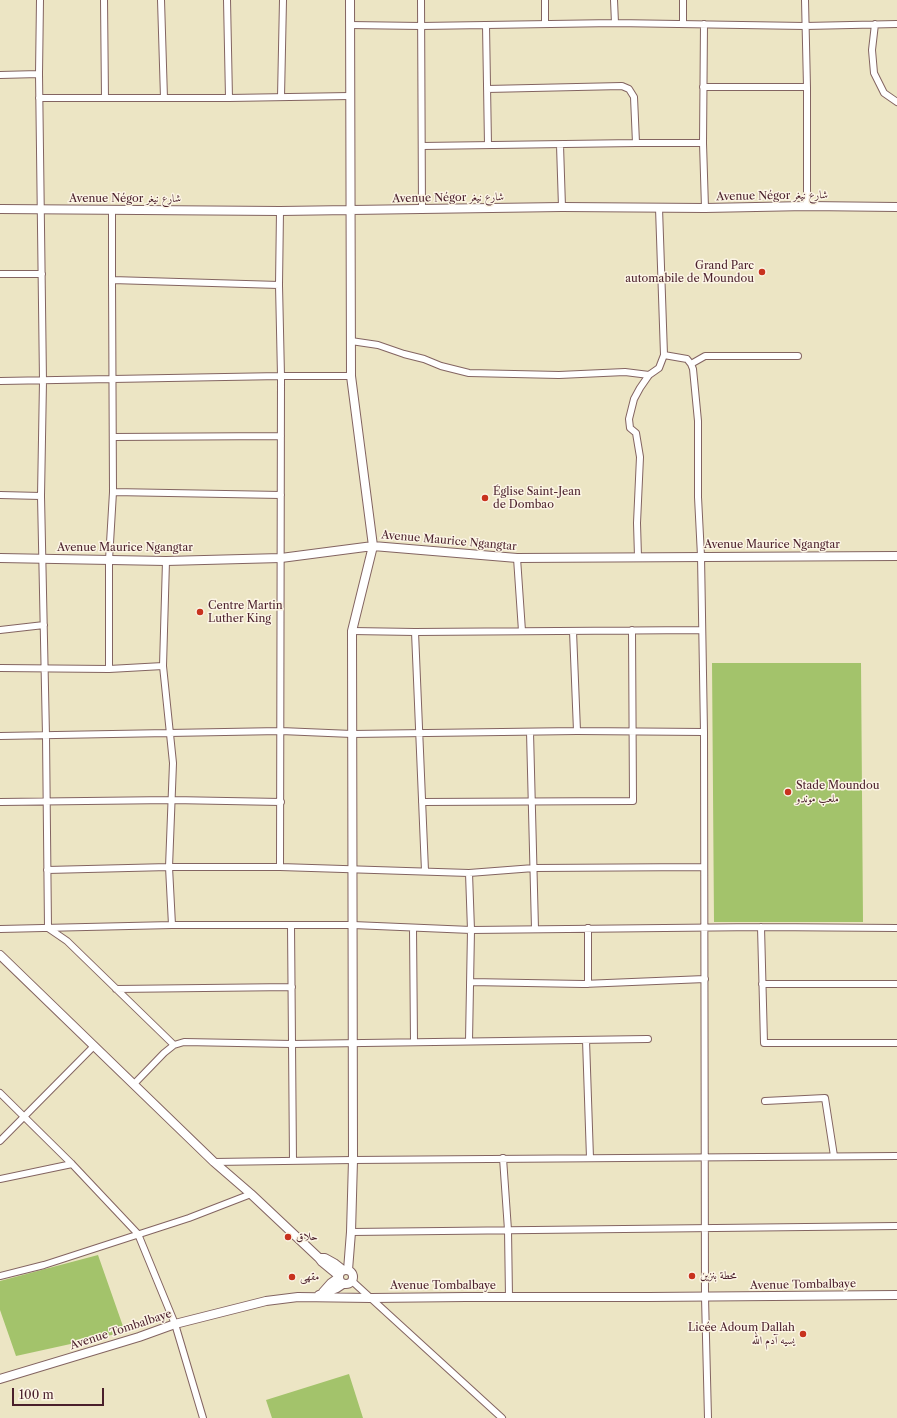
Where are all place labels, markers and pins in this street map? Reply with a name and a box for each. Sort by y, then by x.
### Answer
place label: Grand Parc automabile de Moundou [625,259,754,285]
marker: Grand Parc automabile de Moundou [757,267,767,277]
place label: Église Saint-Jean de Dombao [493,485,581,511]
marker: Église Saint-Jean de Dombao [480,493,490,503]
place label: Centre Martin Luther King [208,599,283,625]
marker: Centre Martin Luther King [195,607,205,617]
place label: Stade Moundou ملعب موندو [796,779,880,805]
marker: Stade Moundou ملعب موندو [783,787,793,797]
place label: حلاق [296,1230,318,1244]
marker: حلاق [283,1232,293,1242]
place label: محطة بنزين [700,1269,737,1283]
place label: مقهى [300,1270,319,1284]
marker: محطة بنزين [687,1271,697,1281]
marker: مقهى [287,1272,297,1282]
place label: Licée Adoum Dallah يسيه آدم الله [688,1321,795,1347]
marker: Licée Adoum Dallah يسيه آدم الله [798,1329,808,1339]

